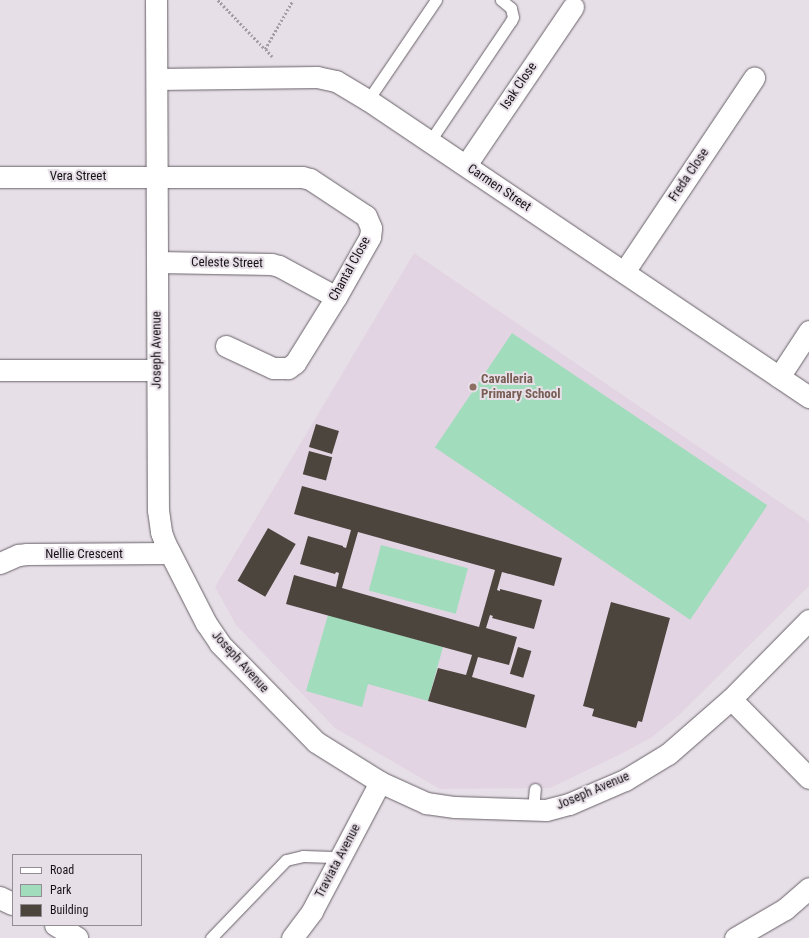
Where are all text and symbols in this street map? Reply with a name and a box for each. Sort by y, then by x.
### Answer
street label: Isak Close [498,60,540,112]
street label: Freda Close [666,146,712,204]
street label: Carmen Street [464,161,534,215]
street label: Vera Street [50,168,106,184]
street label: Chantal Close [326,234,374,304]
street label: Celeste Street [191,255,263,271]
street label: Joseph Avenue [149,311,165,389]
place label: Cavalleria Primary School [481,372,561,403]
marker: Cavalleria Primary School [468,382,478,392]
street label: Nellie Crescent [45,546,123,562]
street label: Joseph Avenue [208,628,272,696]
street label: Joseph Avenue [554,769,632,813]
street label: Traviata Avenue [312,821,364,901]
legend [12,854,142,926]
text: Road [50,863,74,877]
text: Park [50,883,71,897]
text: Building [50,903,88,917]

